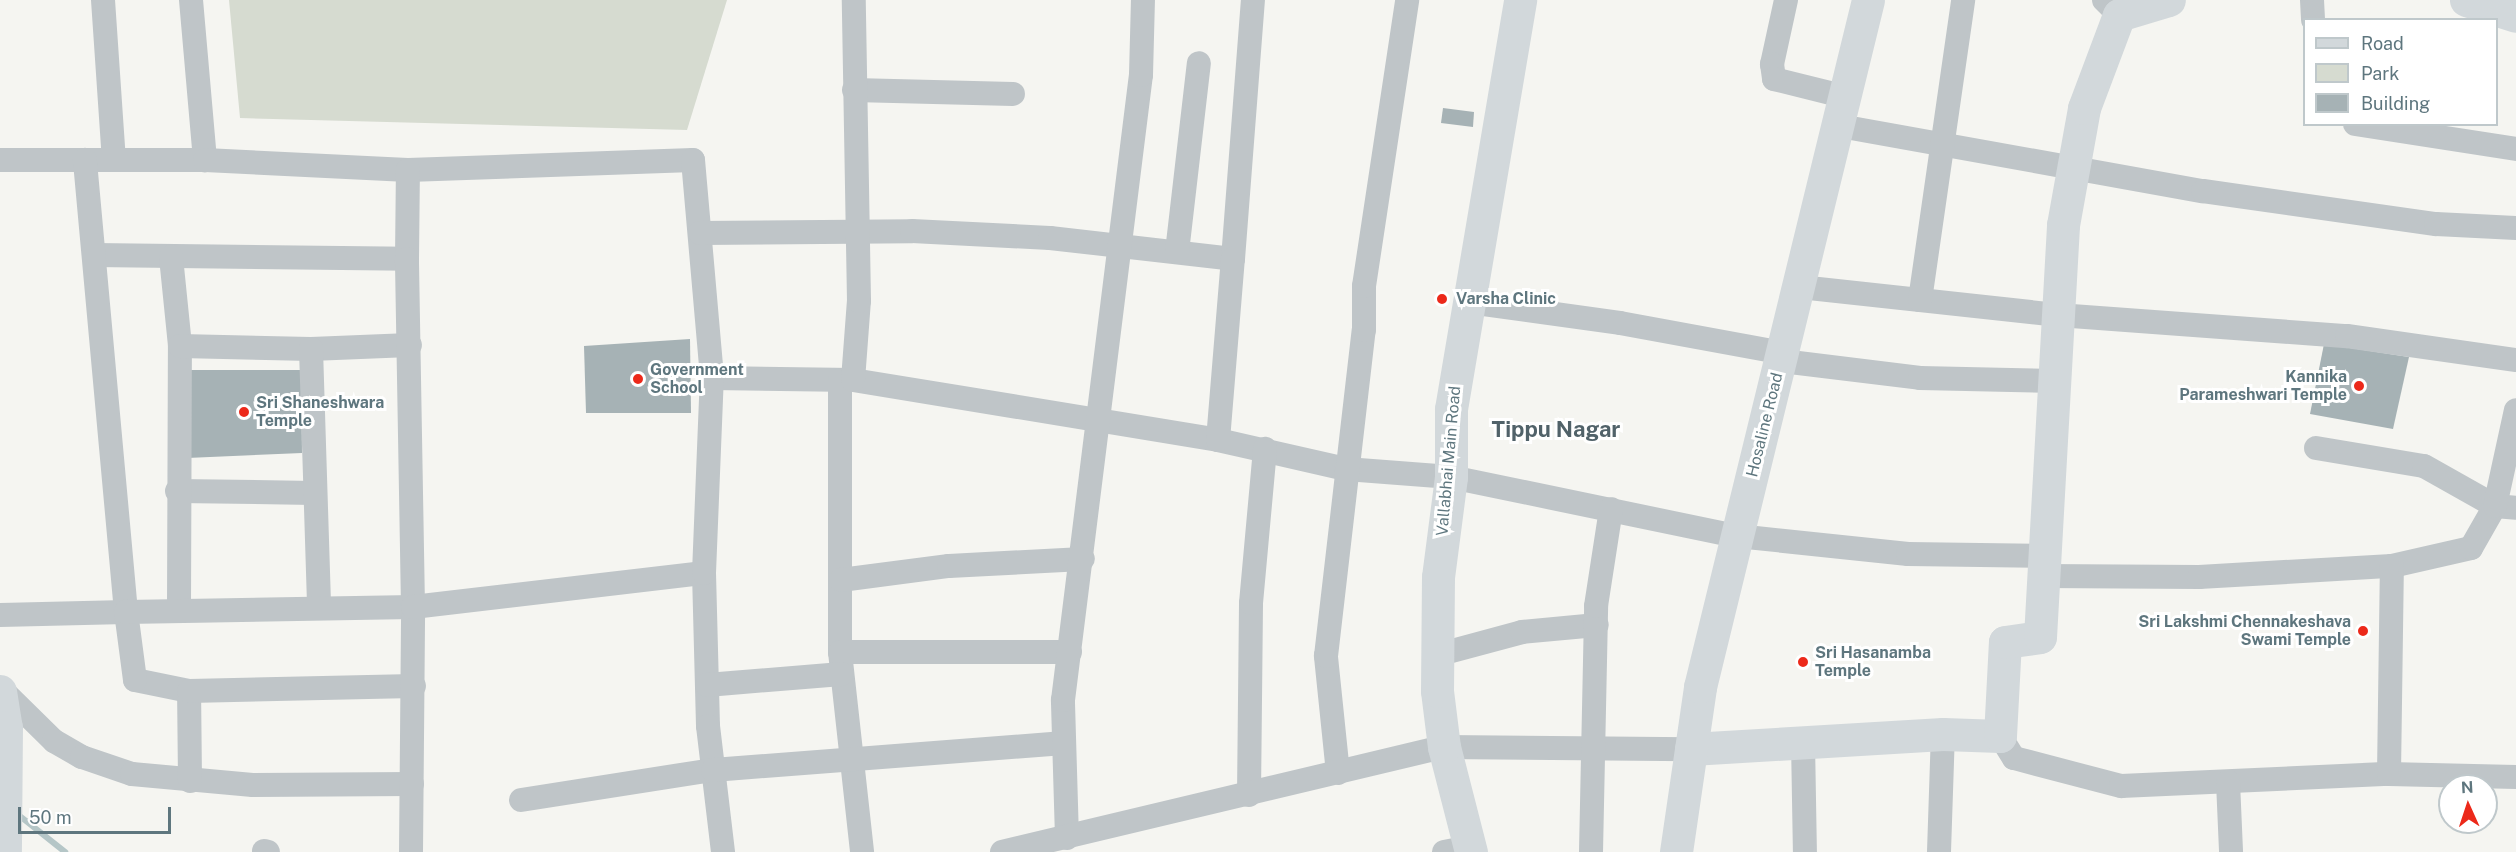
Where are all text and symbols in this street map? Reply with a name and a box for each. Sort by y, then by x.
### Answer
legend [2303,18,2498,126]
text: Road [2361,33,2404,54]
text: Park [2361,63,2399,84]
text: Building [2361,93,2430,114]
place label: Varsha Clinic [1456,289,1556,309]
marker: Varsha Clinic [1433,290,1451,308]
place label: Government School [650,360,744,398]
place label: Kannika Parameshwari Temple [2179,367,2347,405]
street label: Hosaline Road [1743,371,1787,479]
marker: Government School [631,372,645,386]
marker: Kannika Parameshwari Temple [2352,379,2366,393]
street label: Vallabhai Main Road [1433,385,1465,537]
place label: Sri Shaneshwara Temple [256,393,384,431]
marker: Sri Shaneshwara Temple [237,405,251,419]
district label: Tippu Nagar [1492,417,1620,443]
place label: Sri Lakshmi Chennakeshava Swami Temple [2138,612,2351,650]
marker: Sri Lakshmi Chennakeshava Swami Temple [2356,624,2370,638]
place label: Sri Hasanamba Temple [1815,643,1931,681]
marker: Sri Hasanamba Temple [1796,655,1810,669]
north arrow [2438,774,2498,834]
text: N [2460,778,2474,797]
scale bar [21,795,174,833]
text: 50 m [29,807,72,828]

